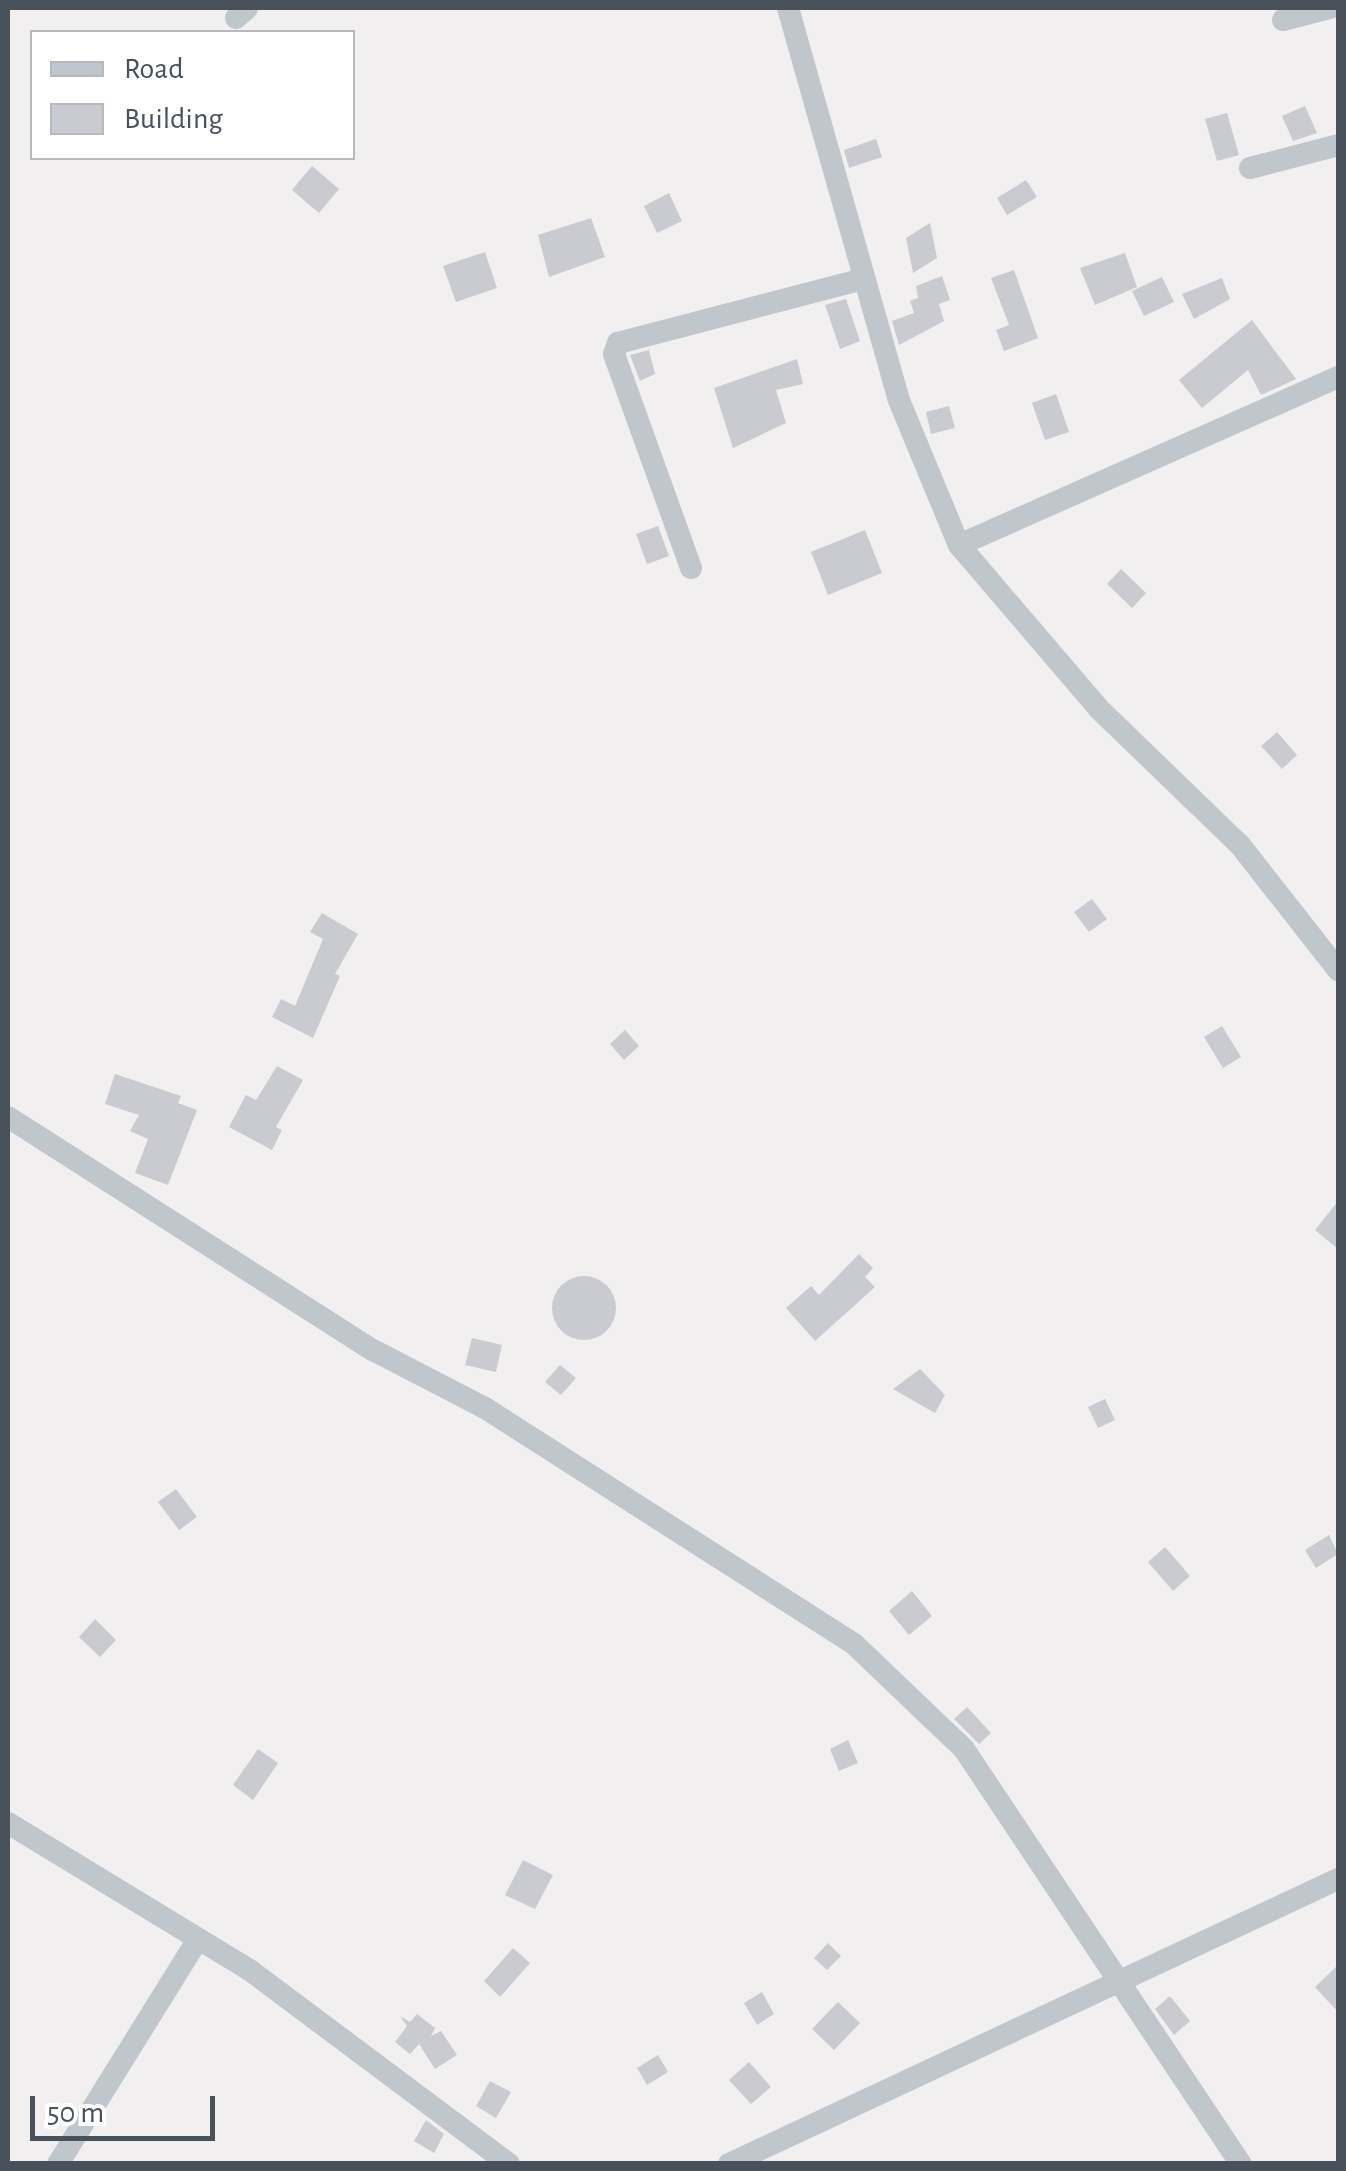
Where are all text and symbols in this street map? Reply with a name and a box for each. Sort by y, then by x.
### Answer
legend [30,30,355,160]
text: Road [124,54,184,84]
text: Building [124,104,223,134]
scale bar [35,2076,220,2138]
text: 50 m [47,2098,104,2128]

